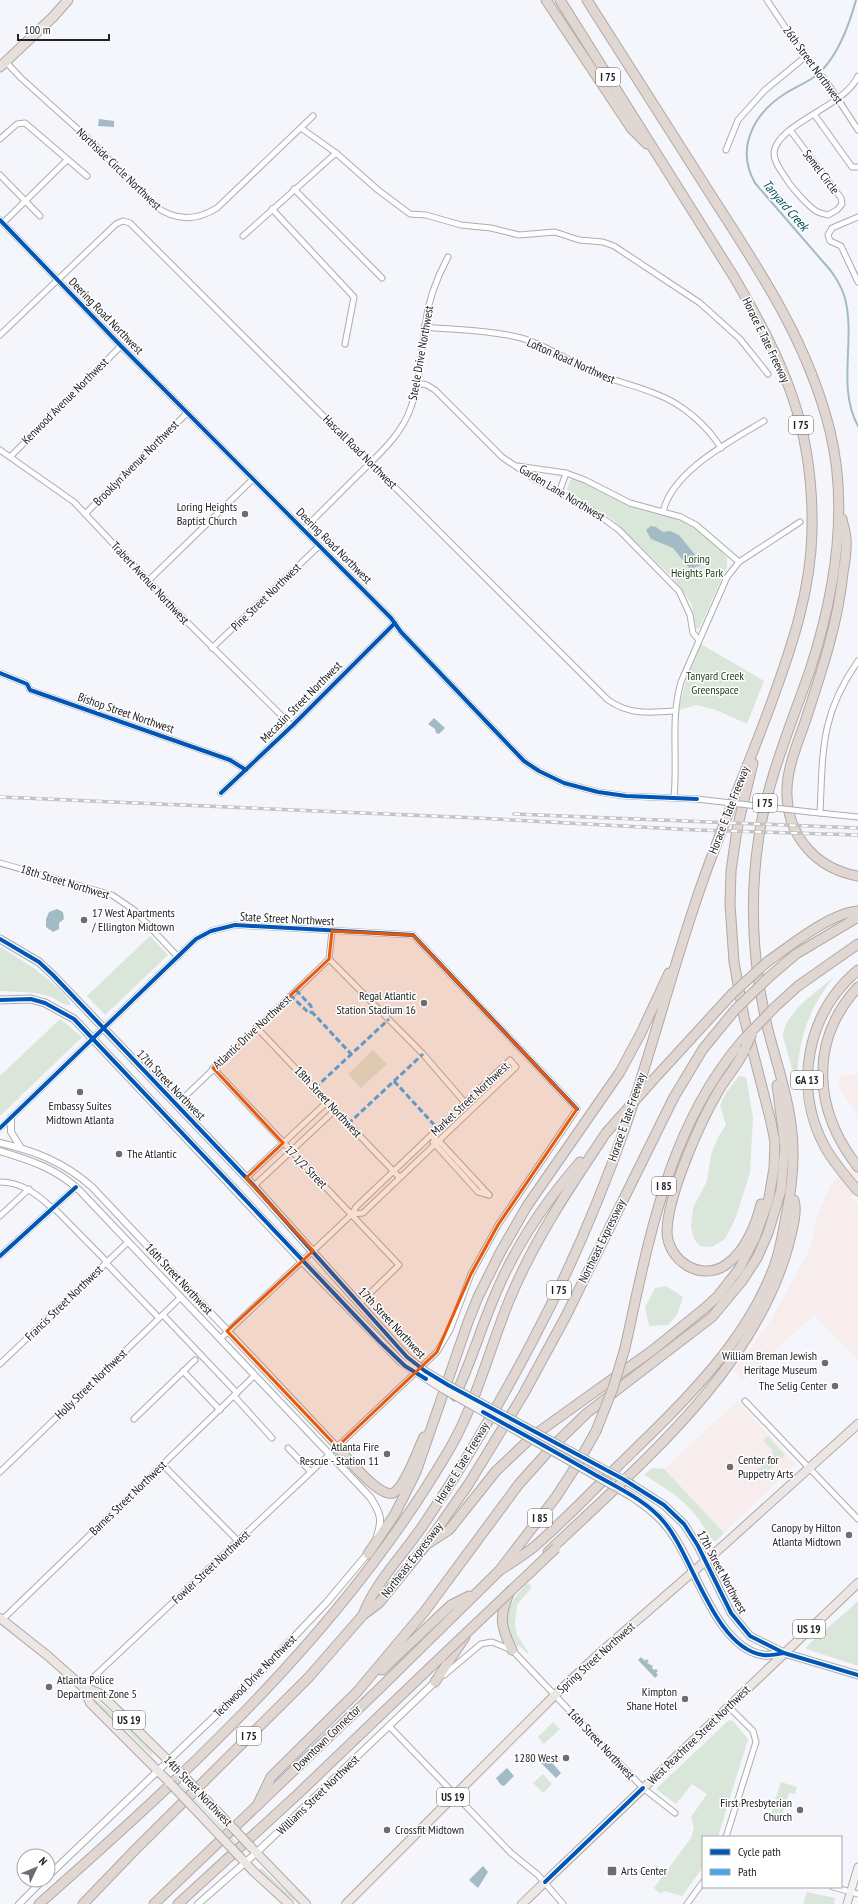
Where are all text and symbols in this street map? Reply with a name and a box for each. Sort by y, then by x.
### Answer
scale bar [18,16,109,42]
text: 100 m [24,22,51,37]
street label: 26th Street Northwest [780,23,847,107]
road number: I 75 [596,68,620,86]
street label: Northside Circle Northwest [74,124,165,213]
street label: Semel Circle [800,147,843,197]
water label: Tanyard Creek [759,176,814,236]
street label: Deering Road Northwest [66,274,147,358]
street label: Horace E Tate Freeway [739,295,794,385]
street label: Steele Drive Northwest [405,304,436,401]
street label: Lofton Road Northwest [525,334,618,387]
street label: Kenwood Avenue Northwest [18,354,112,447]
street label: Hascall Road Northwest [320,411,401,492]
street label: Brooklyn Avenue Northwest [90,416,182,509]
road number: I 75 [789,416,813,434]
street label: Garden Lane Northwest [517,461,608,524]
place label: Loring Heights Baptist Church [177,499,237,528]
street label: Deering Road Northwest [293,505,376,587]
marker: Loring Heights Baptist Church [240,509,250,519]
street label: Trabert Avenue Northwest [108,538,193,628]
park label: Loring Heights Park [671,551,723,580]
street label: Pine Street Northwest [228,559,304,634]
street label: Mecaslin Street Northwest [257,657,345,746]
park label: Tanyard Creek Greenspace [686,668,744,697]
street label: Bishop Street Northwest [76,689,177,736]
street label: Horace E Tate Freeway [705,763,752,856]
road number: I 75 [753,794,777,812]
street label: 18th Street Northwest [19,861,112,902]
place label: 17 West Apartments / Ellington Midtown [91,905,175,934]
street label: State Street Northwest [239,909,335,928]
marker: 17 West Apartments / Ellington Midtown [79,915,89,925]
place label: Regal Atlantic Station Stadium 16 [336,988,417,1017]
street label: Atlantic Drive Northwest [209,991,294,1072]
marker: Regal Atlantic Station Stadium 16 [419,998,429,1008]
street label: 17th Street Northwest [134,1046,209,1124]
street label: Market Street Northwest [427,1058,512,1139]
street label: 18th Street Northwest [291,1063,366,1141]
street label: Horace E Tate Freeway [604,1070,649,1163]
road number: GA 13 [791,1071,823,1089]
marker: Embassy Suites Midtown Atlanta [75,1087,85,1097]
place label: Embassy Suites Midtown Atlanta [46,1098,114,1127]
street label: 17 1/2 Street [282,1142,331,1192]
place label: The Atlantic [127,1146,177,1161]
marker: The Atlantic [114,1149,124,1159]
road number: I 85 [652,1177,676,1195]
street label: Northeast Expressway [575,1196,629,1285]
street label: 16th Street Northwest [142,1240,217,1318]
street label: Francis Street Northwest [22,1261,106,1344]
road number: I 75 [547,1281,571,1299]
street label: 17th Street Northwest [355,1284,430,1362]
street label: Holly Street Northwest [51,1345,130,1422]
place label: William Breman Jewish Heritage Museum [722,1348,817,1377]
marker: William Breman Jewish Heritage Museum [820,1358,830,1368]
place label: The Selig Center [759,1378,828,1393]
marker: The Selig Center [830,1381,840,1391]
street label: Horace E Tate Freeway [431,1419,492,1506]
place label: Atlanta Fire Rescue - Station 11 [300,1439,379,1468]
marker: Atlanta Fire Rescue - Station 11 [382,1449,392,1459]
place label: Center for Puppetry Arts [738,1452,793,1481]
street label: Barnes Street Northwest [86,1457,170,1538]
marker: Center for Puppetry Arts [725,1462,735,1472]
road number: I 85 [528,1509,552,1527]
street label: Northeast Expressway [378,1519,446,1600]
place label: Canopy by Hilton Atlanta Midtown [771,1520,841,1549]
street label: Fowler Street Northwest [169,1526,253,1607]
street label: 17th Street Northwest [694,1527,751,1617]
marker: Canopy by Hilton Atlanta Midtown [844,1530,854,1540]
street label: Spring Street Northwest [554,1618,638,1697]
road number: US 19 [793,1620,825,1638]
street label: Techwood Drive Northwest [210,1631,300,1720]
place label: Atlanta Police Department Zone 5 [57,1672,137,1701]
street label: West Peachtree Street Northwest [644,1681,753,1787]
marker: Atlanta Police Department Zone 5 [44,1682,54,1692]
place label: Kimpton Shane Hotel [626,1684,677,1713]
marker: Kimpton Shane Hotel [680,1694,690,1704]
street label: Downtown Connector [290,1701,364,1774]
street label: 16th Street Northwest [564,1705,639,1783]
road number: US 19 [113,1711,145,1729]
road number: I 75 [237,1727,261,1745]
place label: 1280 West [514,1750,559,1765]
street label: Williams Street Northwest [273,1751,362,1838]
street label: 14th Street Northwest [161,1752,236,1830]
marker: 1280 West [561,1753,571,1763]
road number: US 19 [437,1788,469,1806]
place label: First Presbyterian Church [720,1795,792,1824]
marker: First Presbyterian Church [795,1805,805,1815]
place label: Crossfit Midtown [395,1822,464,1837]
marker: Crossfit Midtown [382,1825,392,1835]
legend [702,1836,842,1888]
text: Cycle path [738,1844,781,1859]
north arrow [16,1848,56,1888]
text: N [36,1854,50,1868]
place label: Arts Center [621,1863,668,1878]
text: Path [738,1864,756,1879]
marker: Arts Center [606,1865,618,1877]

